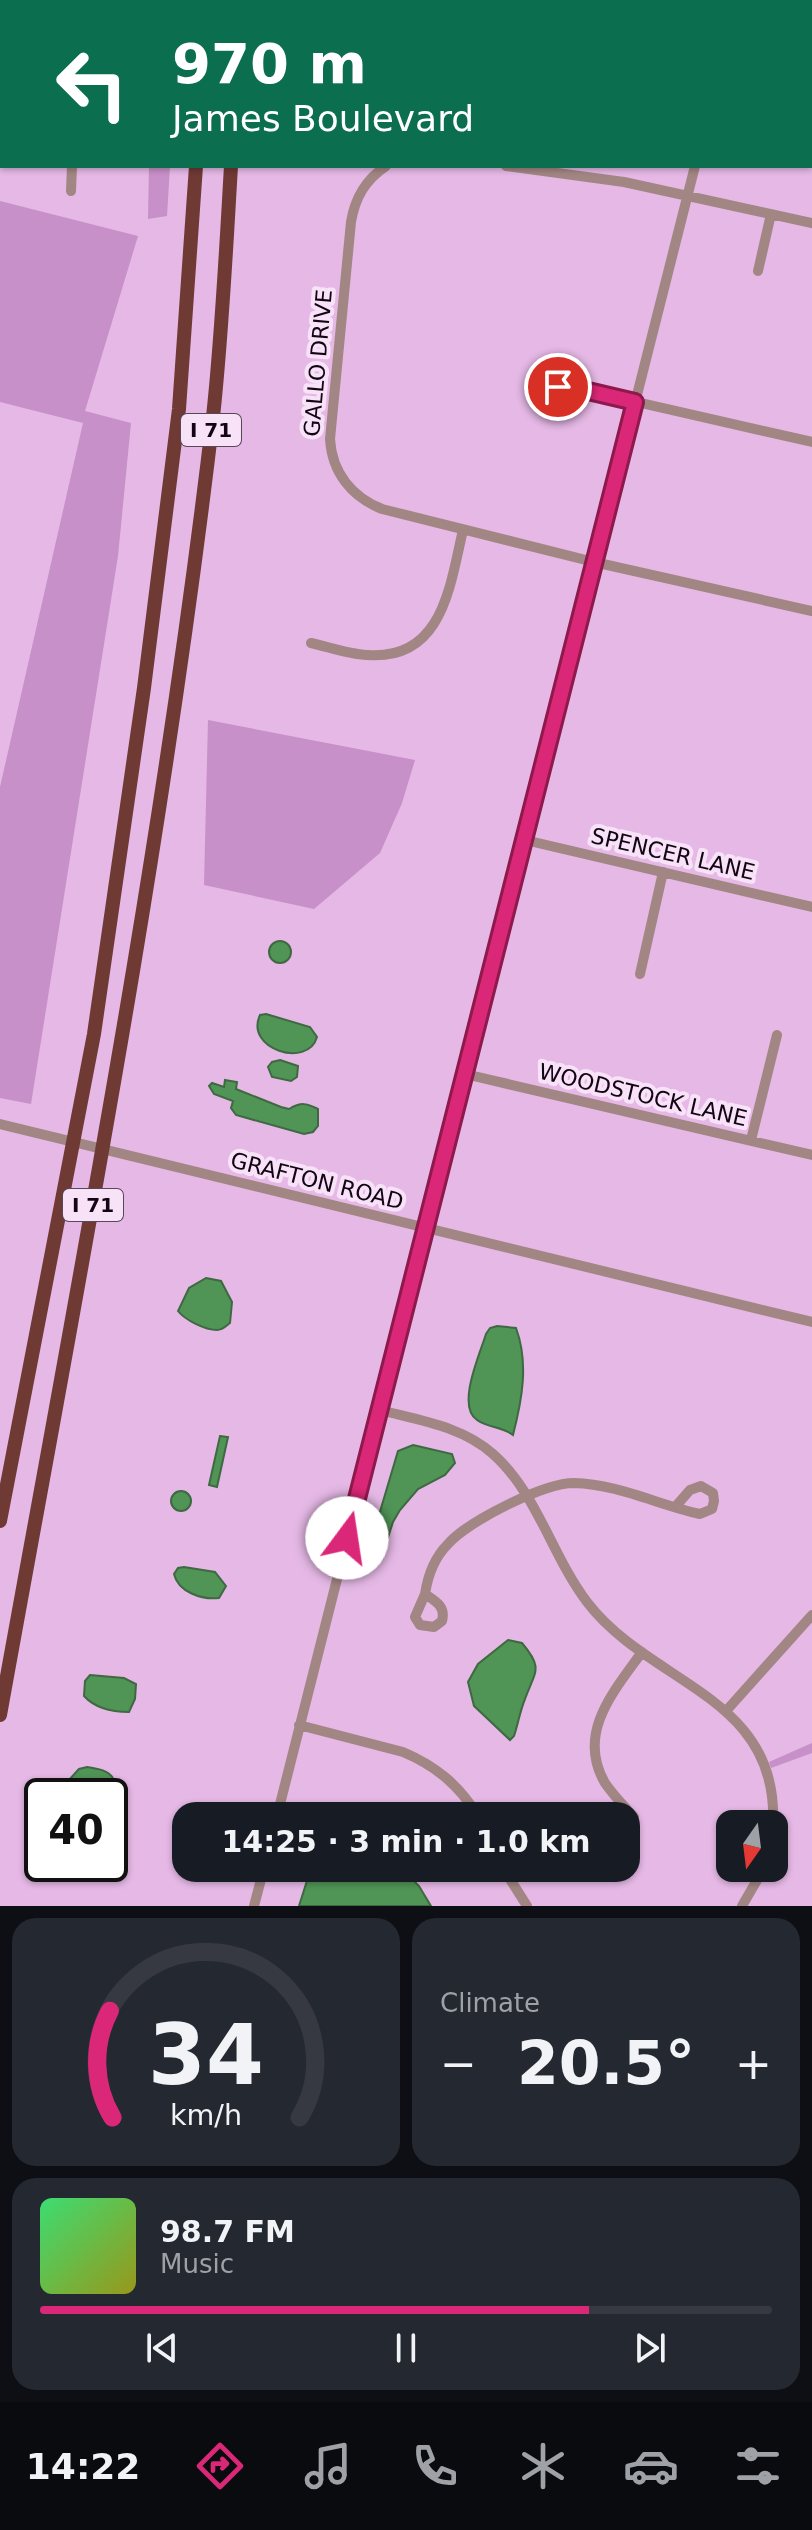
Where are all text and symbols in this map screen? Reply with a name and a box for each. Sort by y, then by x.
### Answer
text: 970 m [172,31,367,96]
icon: left [40,32,144,136]
text: James Boulevard [172,98,474,139]
street label: GALLO DRIVE [299,288,337,438]
pin [524,353,592,421]
icon: arrive [536,365,580,409]
road number: I 71 [181,414,241,446]
street label: SPENCER LANE [589,823,757,885]
street label: WOODSTOCK LANE [536,1059,750,1131]
street label: GRAFTON ROAD [228,1147,406,1215]
road number: I 71 [63,1189,123,1221]
position arrow [305,1496,389,1580]
speed limit sign: 40 [24,1778,128,1882]
north arrow [716,1810,788,1882]
map controls [716,1810,788,1882]
text: 14:25 · 3 min · 1.0 km [221,1824,591,1859]
text: Climate [440,1988,540,2018]
text: 34 [148,2007,264,2104]
text: 20.5° [517,2028,695,2098]
text: − [440,2038,477,2089]
text: + [735,2038,772,2089]
text: km/h [170,2098,242,2132]
text: 98.7 FM [160,2214,295,2249]
text: Music [160,2249,234,2279]
icon: previous [140,2326,184,2370]
icon: pause [384,2326,428,2370]
icon: next [628,2326,672,2370]
icon: directions [192,2438,248,2494]
icon: music [300,2438,356,2494]
icon: phone [407,2438,463,2494]
icon: climate [515,2438,571,2494]
icon: car [623,2438,679,2494]
icon: filters [730,2438,786,2494]
text: 14:22 [26,2446,140,2487]

